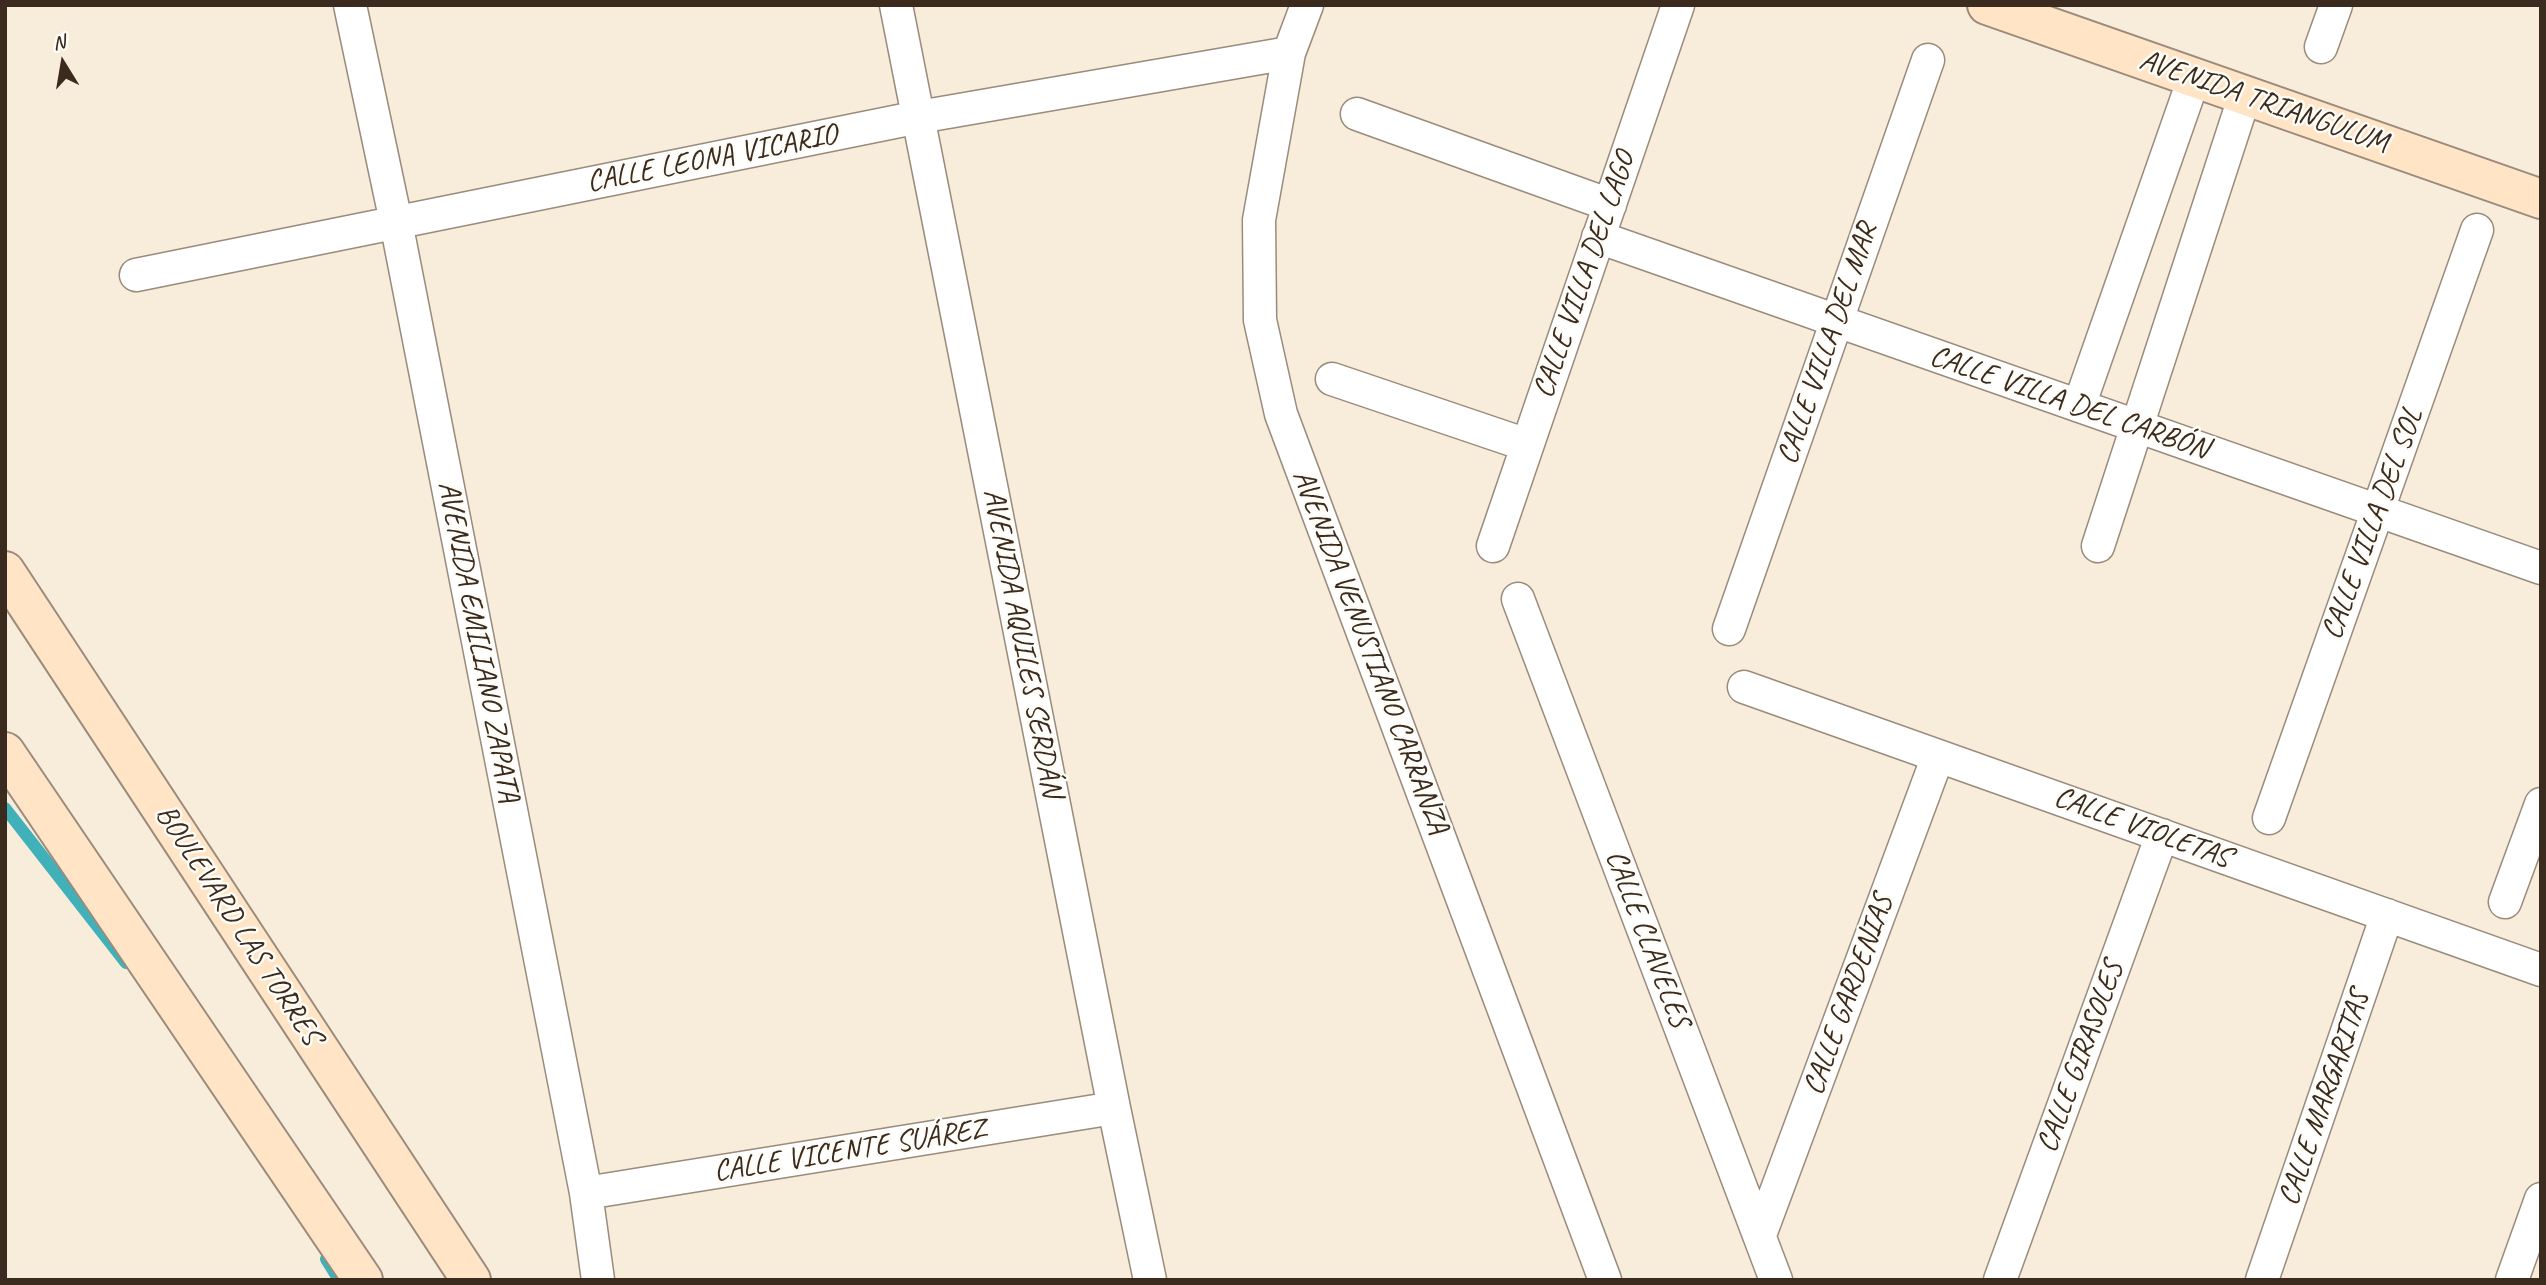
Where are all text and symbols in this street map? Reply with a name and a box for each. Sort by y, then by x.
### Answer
north arrow [28,28,98,98]
text: N [51,29,67,55]
street label: AVENIDA TRIANGULUM [2135,42,2393,162]
street label: CALLE LEONA VICARIO [584,117,840,201]
street label: CALLE VILLA DEL LAGO [1526,147,1644,403]
street label: CALLE VILLA DEL MAR [1770,219,1886,469]
street label: CALLE VILLA DEL CARBÓN [1925,338,2213,468]
street label: CALLE VILLA DEL SOL [2315,404,2431,644]
street label: AVENIDA VENUSTIANO CARRANZA [1284,465,1456,839]
street label: AVENIDA EMILIANO ZAPATA [429,478,527,806]
street label: AVENIDA AQUILES SERDÁN [974,486,1070,800]
street label: CALLE VIOLETAS [2049,779,2235,877]
street label: BOULEVARD LAS TORRES [147,798,329,1052]
street label: CALLE CLAVELES [1597,845,1697,1033]
street label: CALLE GARDENIAS [1796,890,1902,1100]
street label: CALLE GIRASOLES [2030,957,2132,1157]
street label: CALLE MARGARITAS [2271,986,2379,1210]
street label: CALLE VICENTE SUÁREZ [711,1112,989,1190]

